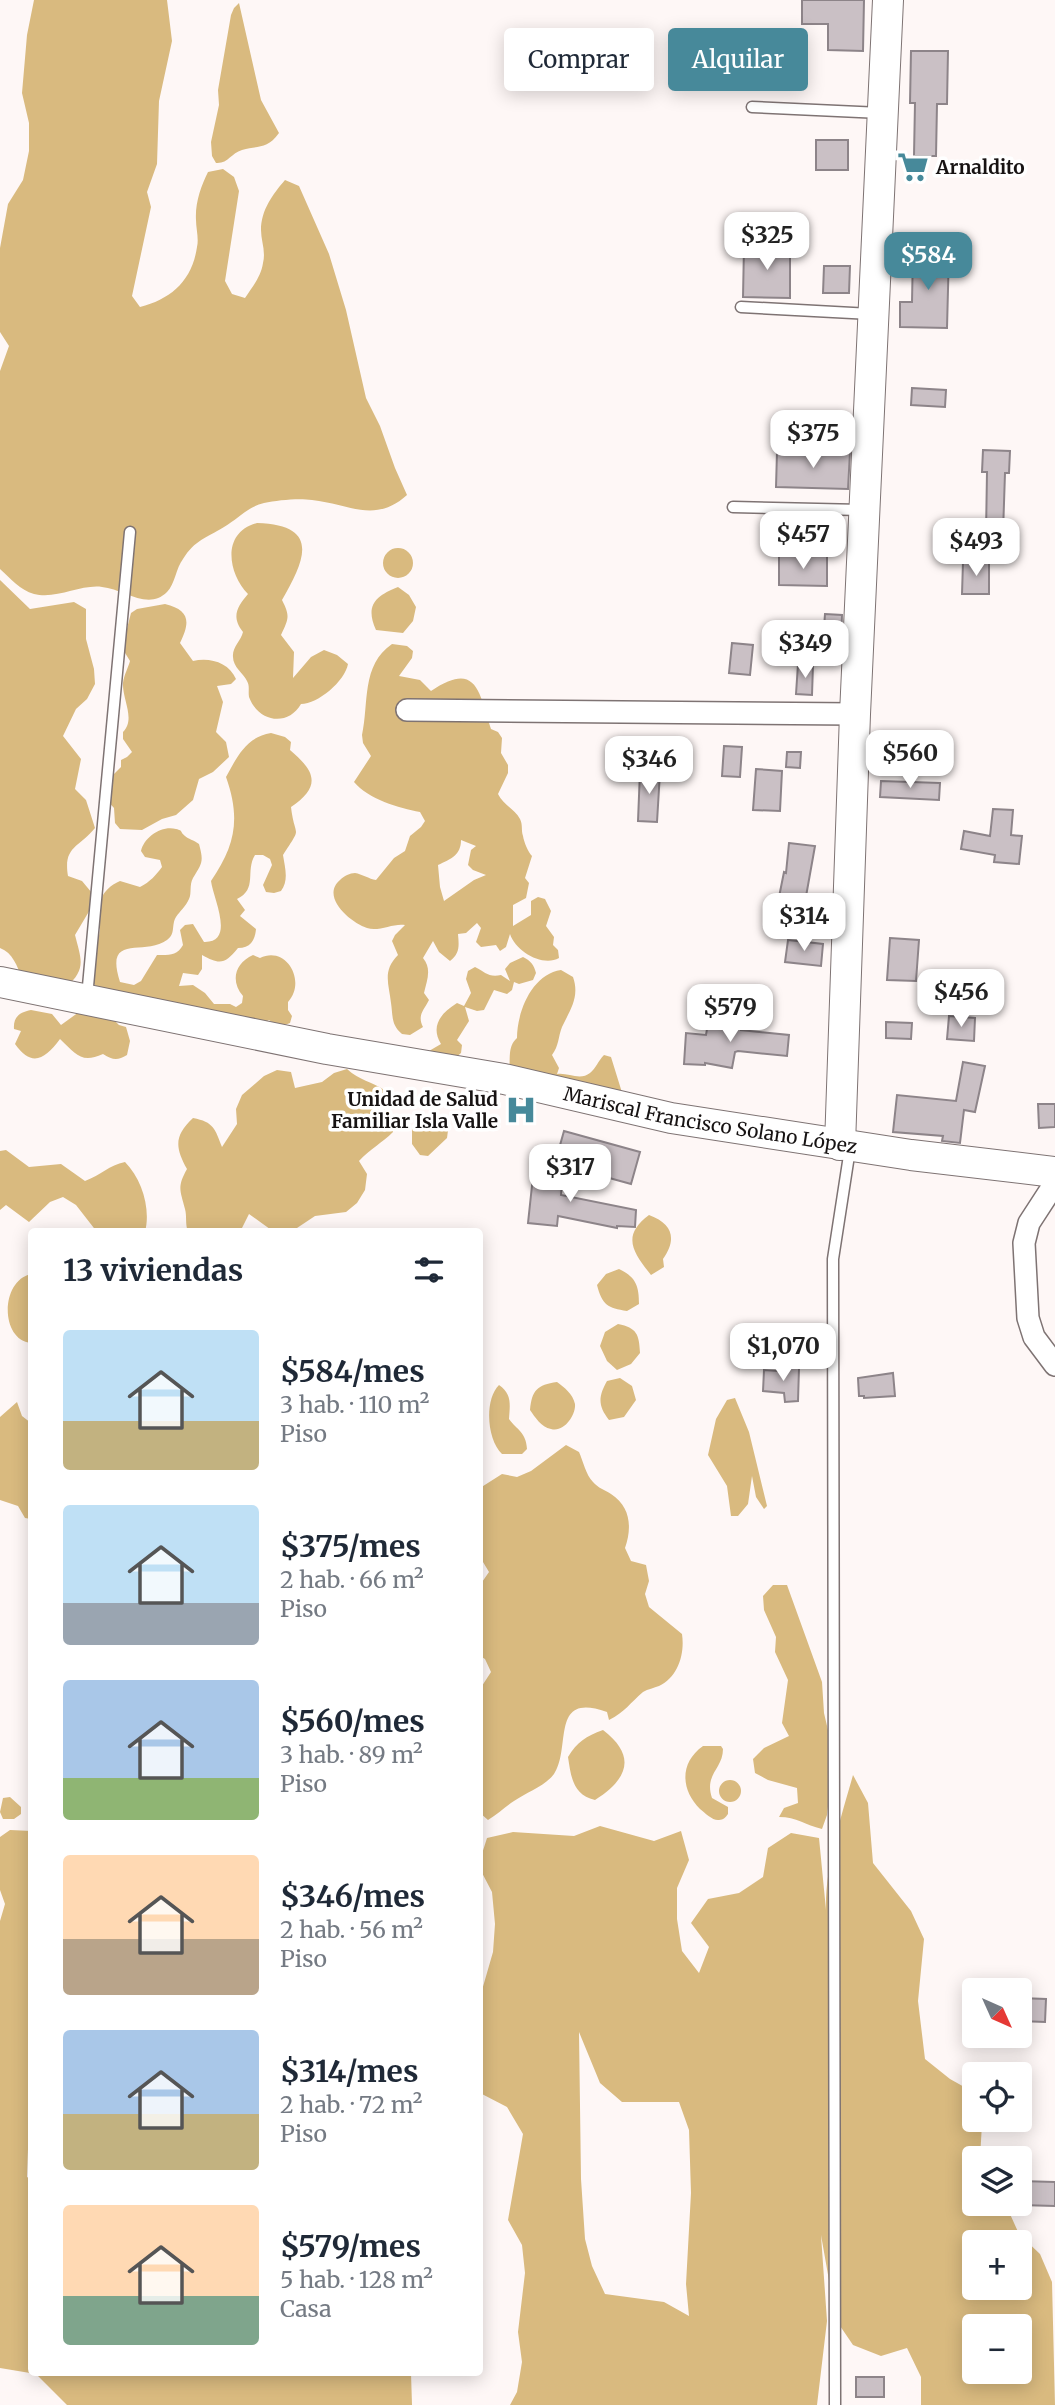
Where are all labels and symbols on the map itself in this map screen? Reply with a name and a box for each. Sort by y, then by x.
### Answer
supermarket icon: Arnaldito [896,150,930,184]
place label: Arnaldito [935,155,1025,179]
pin: $325 [726,212,808,272]
pin: $584 [887,232,969,292]
pin: $375 [772,410,854,470]
pin: $457 [762,512,844,571]
pin: $493 [935,518,1017,578]
pin: $349 [764,620,846,680]
pin: $560 [869,730,951,790]
pin: $346 [608,736,690,796]
pin: $314 [763,894,845,953]
pin: $456 [920,970,1002,1029]
pin: $579 [689,984,771,1044]
street label: Mariscal Francisco Solano López [561,1081,859,1159]
place label: Unidad de Salud Familiar Isla Valle [331,1087,498,1133]
hospital icon: Unidad de Salud Familiar Isla Valle [504,1093,538,1127]
pin: $317 [529,1144,611,1204]
pin: $1,070 [726,1324,840,1383]
north arrow [962,1978,1032,2048]

